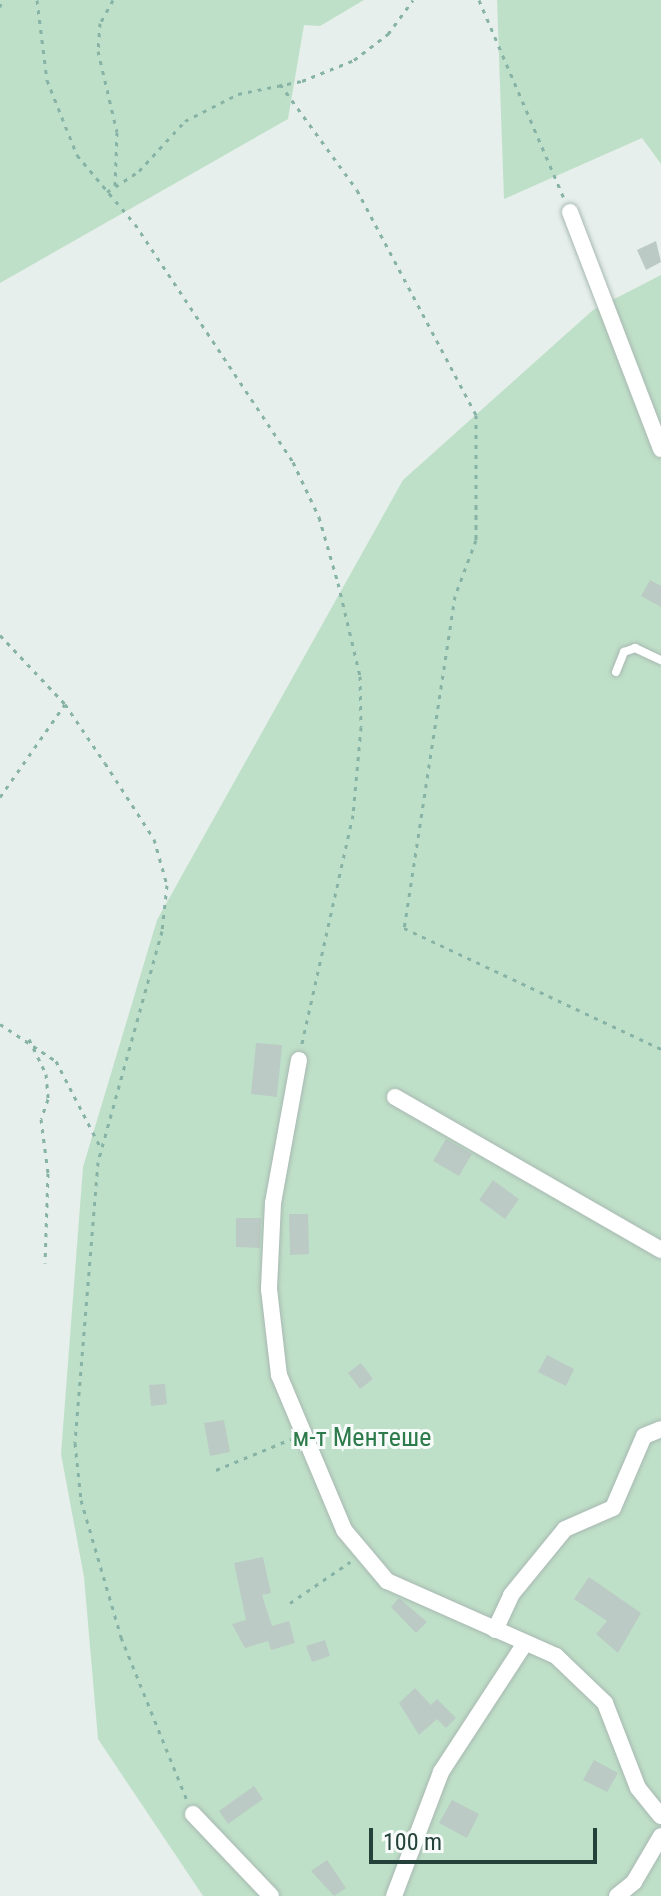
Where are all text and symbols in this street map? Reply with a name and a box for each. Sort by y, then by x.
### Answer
park label: м-т Ментeше [292,1422,432,1454]
scale bar [373,1812,601,1862]
text: 100 m [383,1828,442,1856]

